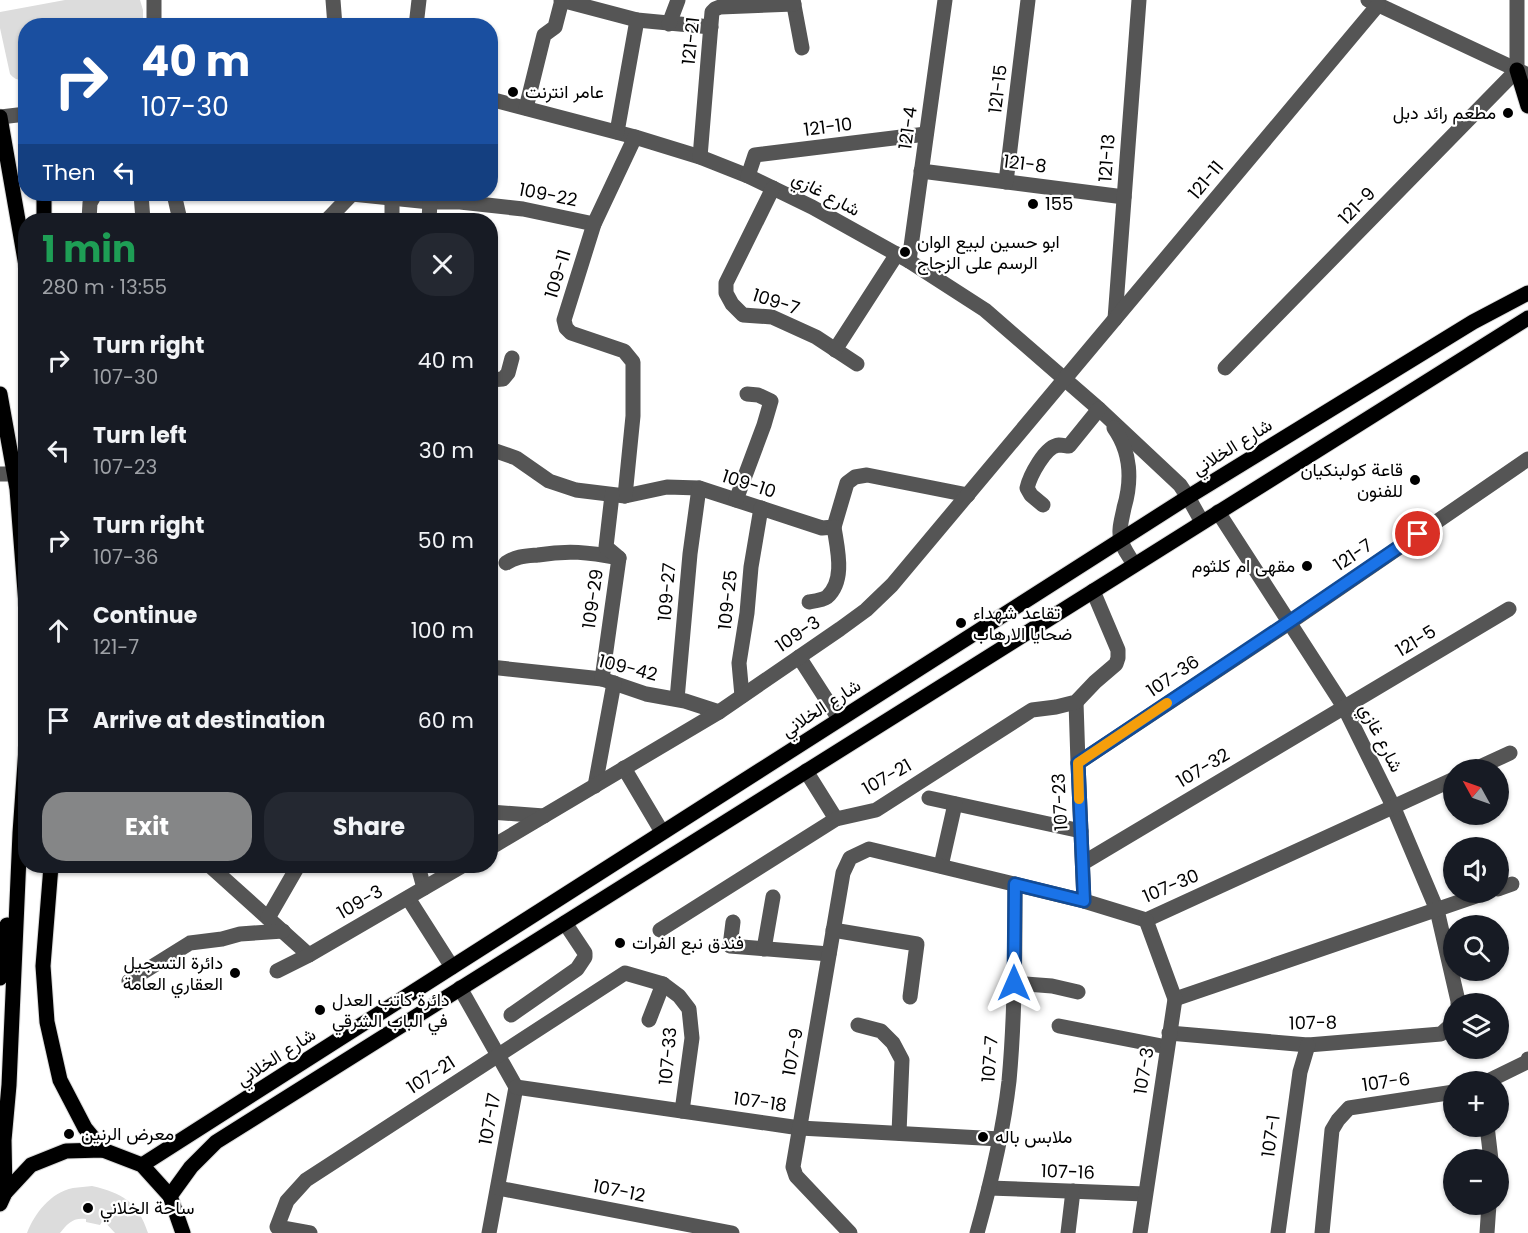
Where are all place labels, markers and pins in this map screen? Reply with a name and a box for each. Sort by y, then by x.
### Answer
place label: عامر انترنت [525,79,604,104]
marker: عامر انترنت [506,85,520,99]
place label: مطعم رائد دبل [1393,100,1496,125]
marker: مطعم رائد دبل [1501,106,1515,120]
place label: 155 [1045,191,1073,216]
marker: 155 [1026,197,1040,211]
place label: ابو حسين لبيع الوان الرسم على الزجاج [917,229,1060,275]
marker: ابو حسين لبيع الوان الرسم على الزجاج [898,245,912,259]
place label: قاعة كولبنكيان للفنون [1300,457,1403,503]
marker: قاعة كولبنكيان للفنون [1408,473,1422,487]
pin [1392,508,1443,559]
place label: مقهى ام كلثوم [1192,553,1295,578]
marker: مقهى ام كلثوم [1300,559,1314,573]
place label: تقاعد شهداء ضحايا الارهاب [973,600,1072,646]
marker: تقاعد شهداء ضحايا الارهاب [954,616,968,630]
place label: فندق نبع الفرات [632,930,744,955]
marker: فندق نبع الفرات [613,936,627,950]
place label: دائرة التسجيل العقاري العامة [123,950,223,999]
marker: دائرة التسجيل العقاري العامة [228,966,242,980]
place label: دائرة كاتب العدل في الباب الشرقي [332,987,450,1036]
marker: دائرة كاتب العدل في الباب الشرقي [313,1003,327,1017]
place label: معرض الرنين [81,1121,174,1146]
place label: ملابس باله [995,1124,1072,1149]
marker: معرض الرنين [62,1127,76,1141]
marker: ملابس باله [976,1130,990,1144]
place label: ساحة الخلاني [100,1195,194,1223]
marker: ساحة الخلاني [81,1201,95,1215]

